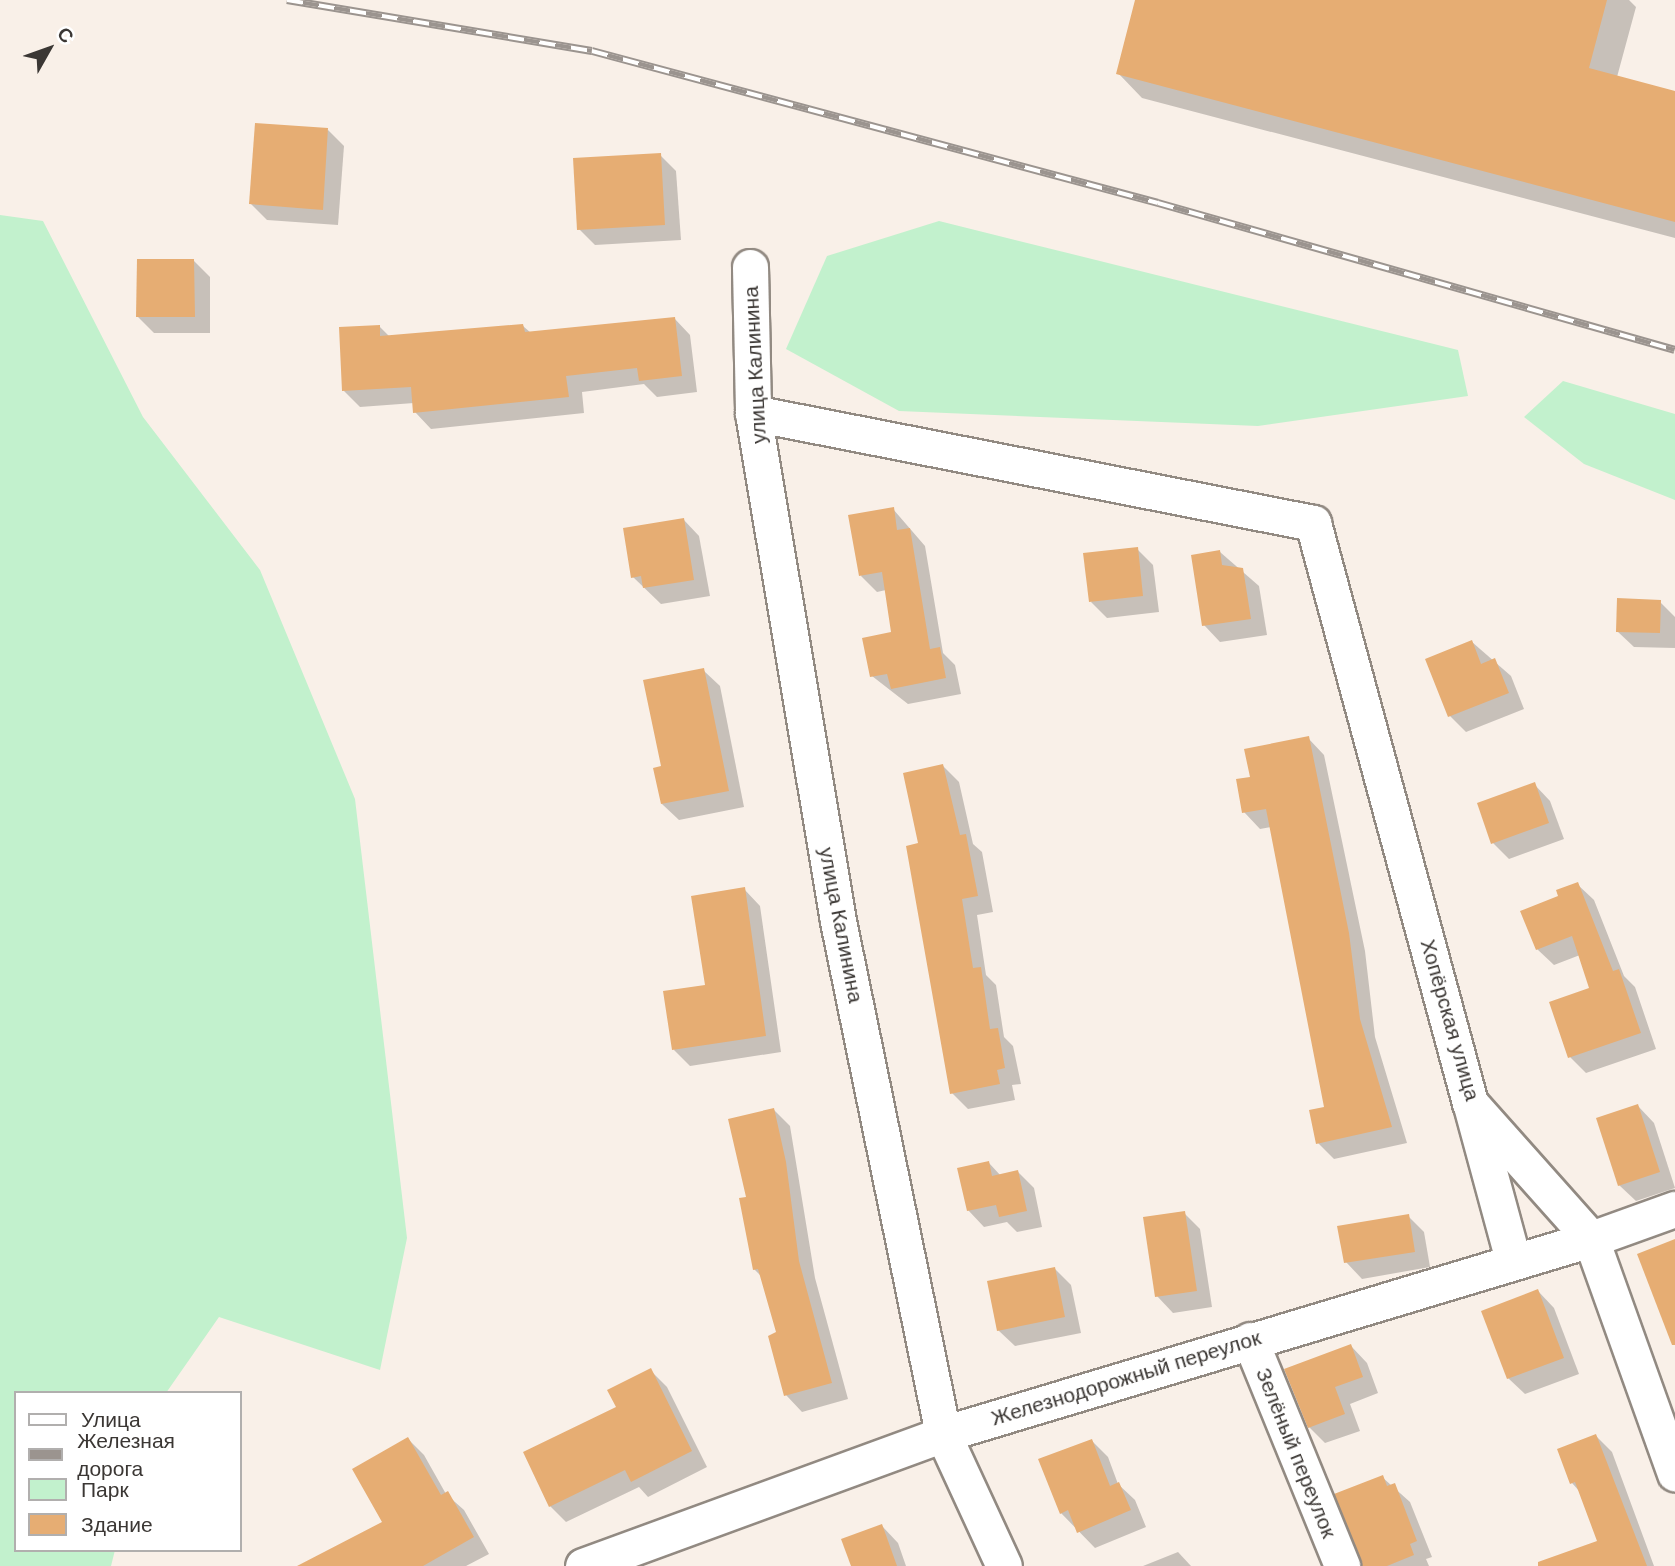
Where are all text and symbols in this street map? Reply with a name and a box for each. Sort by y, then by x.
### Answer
north arrow [14,14,84,84]
text: С [51,22,79,48]
street label: улица Калинина [738,286,772,444]
street label: улица Калинина [814,845,868,1005]
street label: Хопёрская улица [1415,936,1485,1104]
street label: Железнодорожный переулок [988,1325,1264,1431]
street label: Зелёный переулок [1250,1364,1342,1542]
legend [14,1391,242,1552]
text: Улица [81,1406,141,1434]
text: Железная дорога [77,1427,175,1483]
text: Парк [81,1476,129,1504]
text: Здание [81,1511,153,1539]

